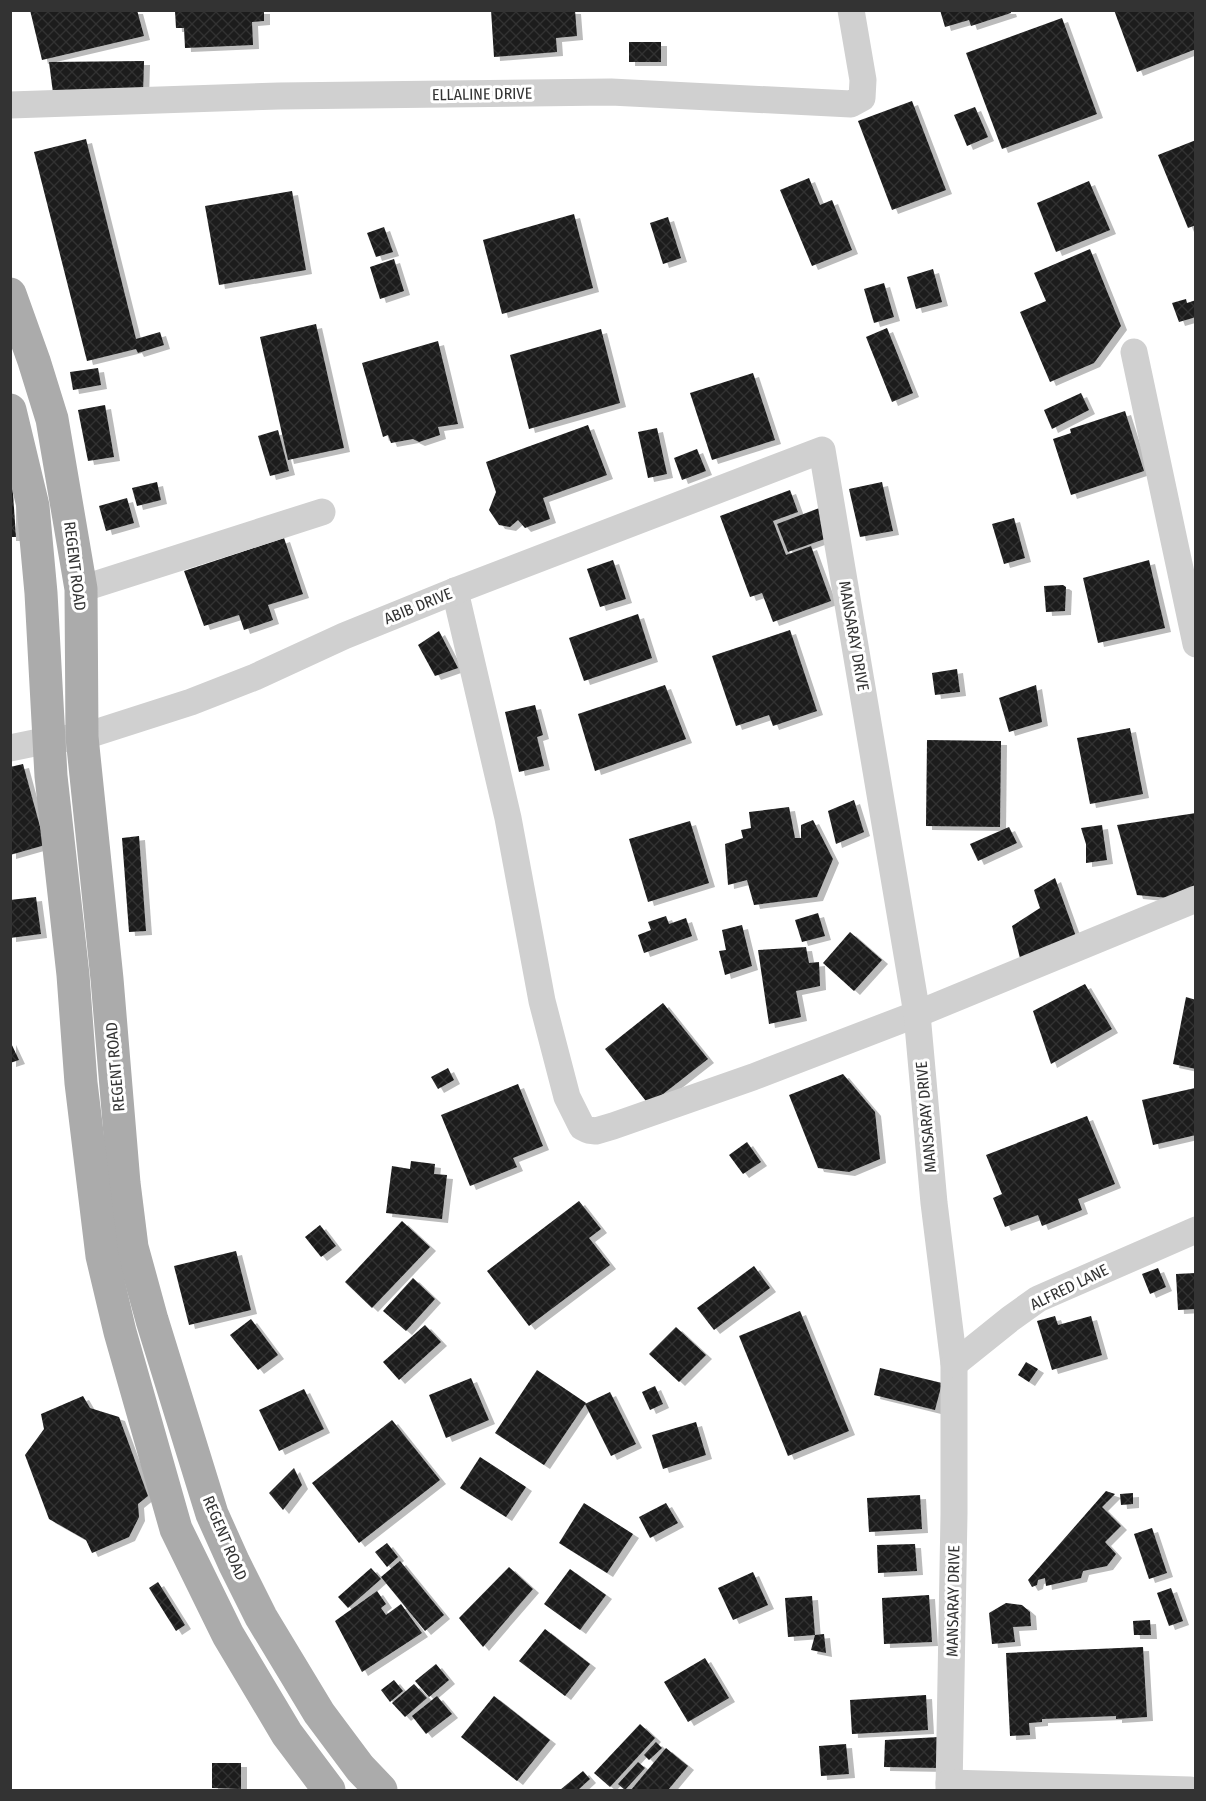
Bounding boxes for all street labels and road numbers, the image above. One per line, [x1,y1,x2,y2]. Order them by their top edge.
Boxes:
street label: ELLALINE DRIVE [432,84,532,104]
street label: REGENT ROAD [60,520,90,612]
street label: MANSARAY DRIVE [835,579,873,693]
street label: ABIB DRIVE [381,584,455,628]
street label: REGENT ROAD [102,1021,128,1113]
street label: MANSARAY DRIVE [912,1061,940,1173]
street label: ALFRED LANE [1027,1260,1111,1314]
street label: REGENT ROAD [199,1493,251,1583]
street label: MANSARAY DRIVE [943,1545,963,1657]

